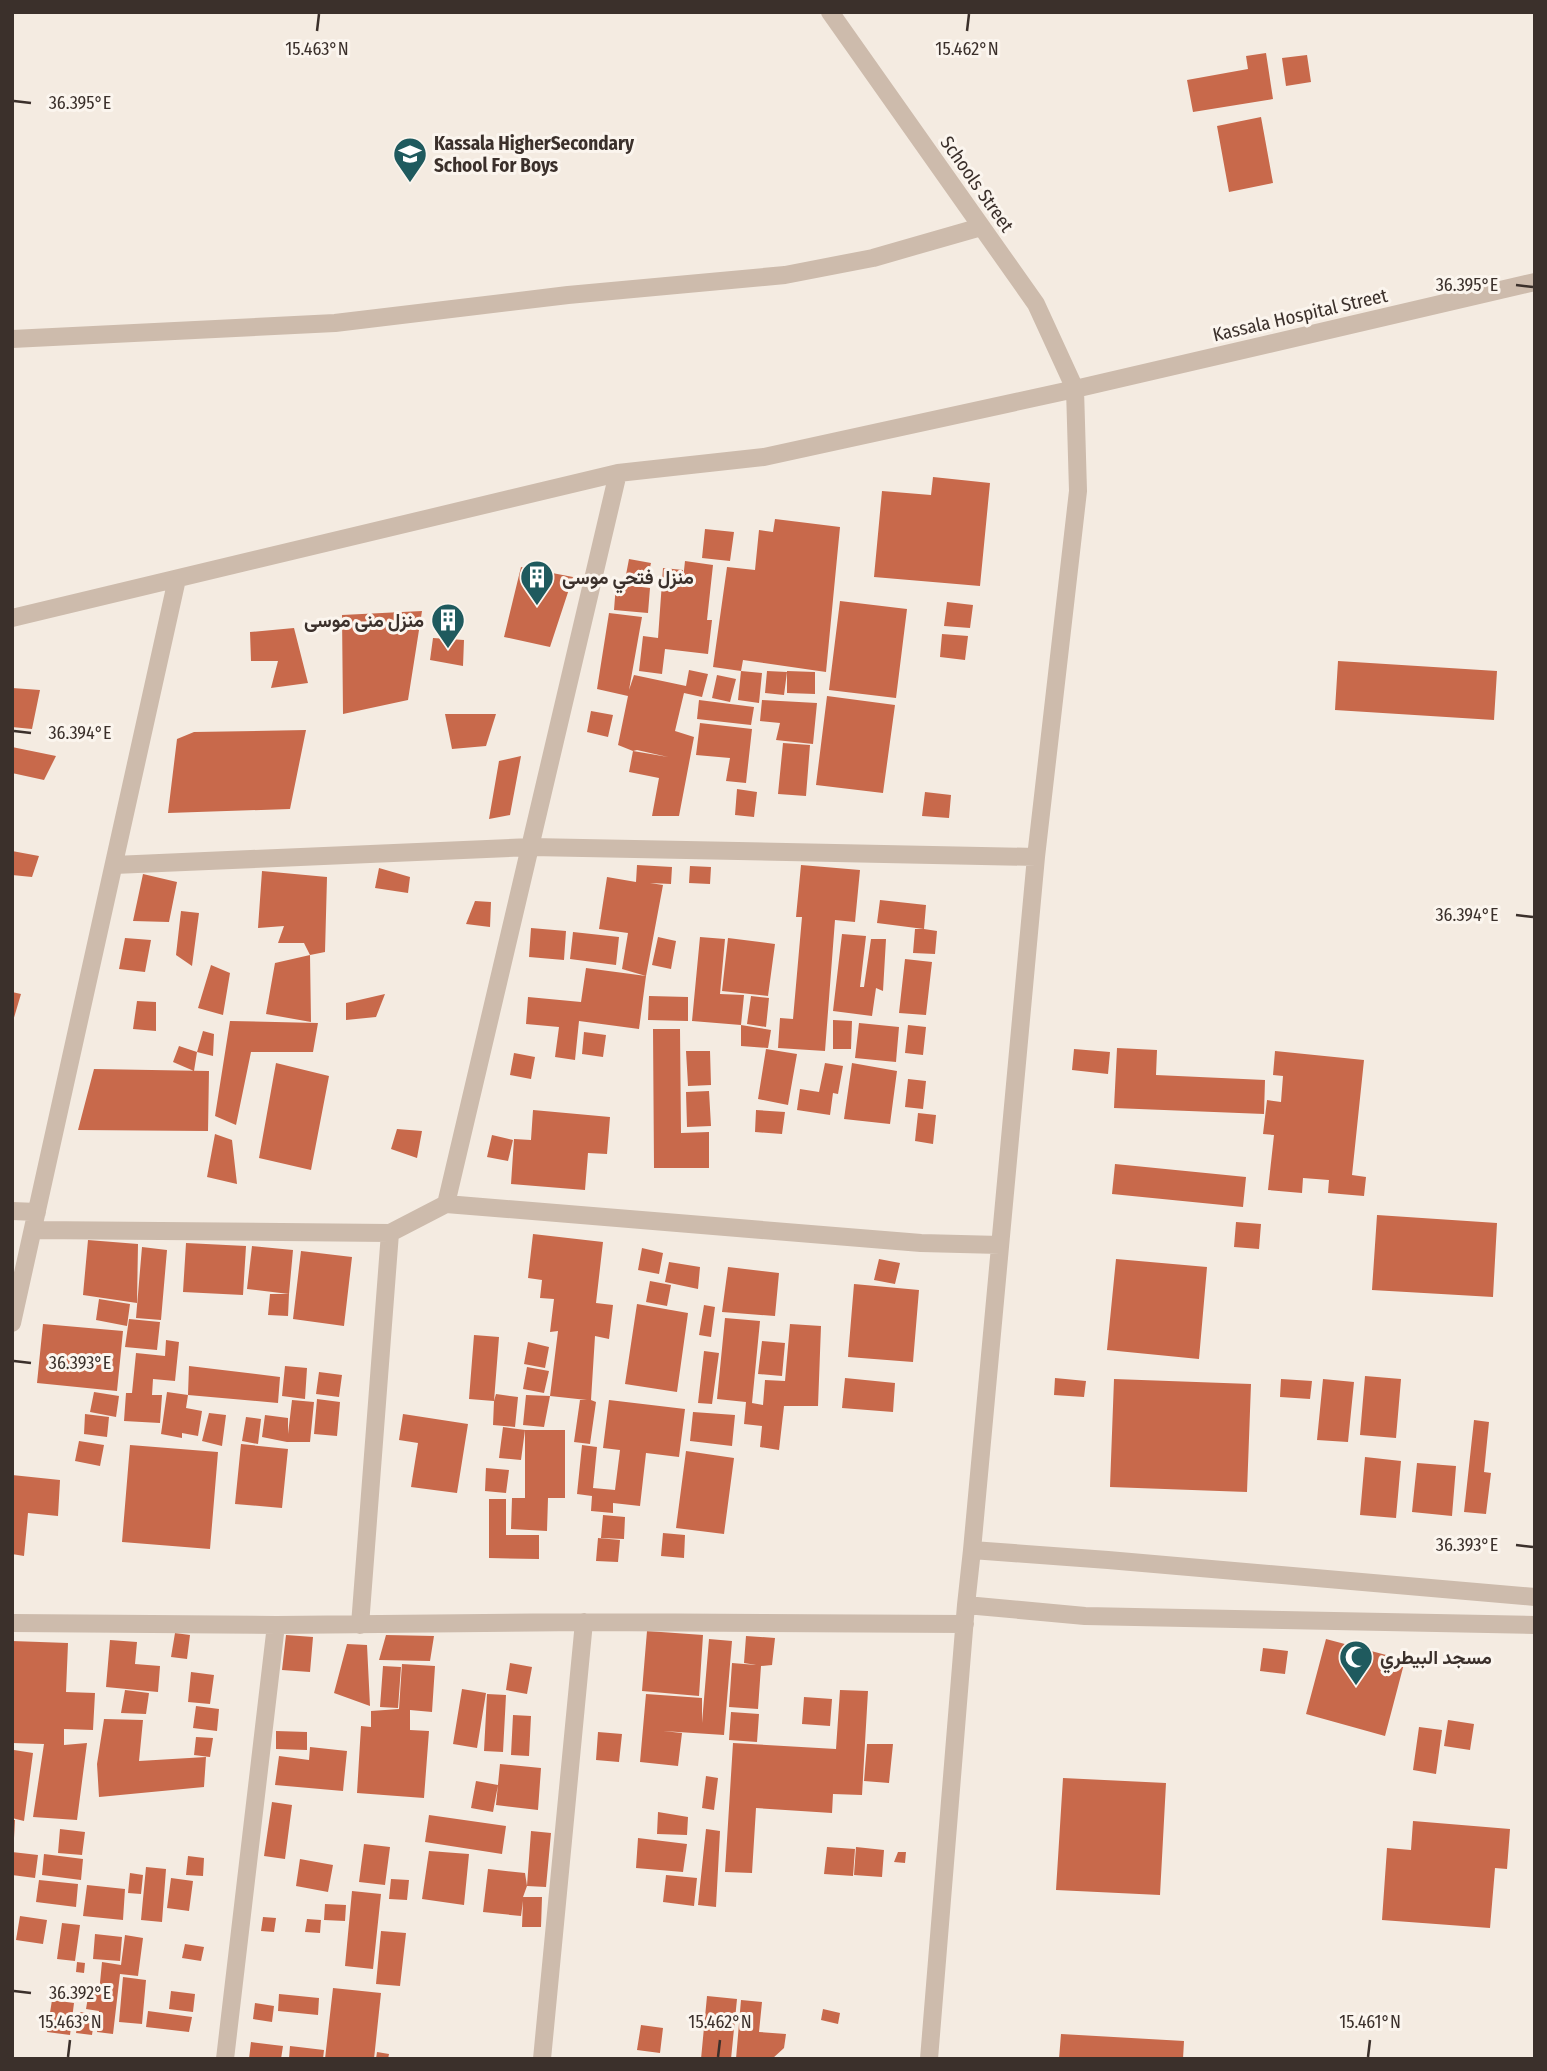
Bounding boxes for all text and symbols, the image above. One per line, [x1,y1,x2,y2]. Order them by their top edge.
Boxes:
text: 15.463°N [285,38,349,60]
text: 15.462°N [935,38,999,60]
text: 36.395°E [49,92,111,114]
place label: Kassala HigherSecondary School For Boys [434,132,635,177]
street label: Schools Street [935,132,1019,237]
school or university icon: Kassala HigherSecondary School For Boys [391,135,429,184]
text: 36.395°E [1436,274,1498,296]
street label: Kassala Hospital Street [1210,284,1390,346]
building icon: منزل فتحي موسى [518,558,556,607]
place label: منزل فتحي موسى [562,566,694,594]
building icon: منزل منى موسى [429,601,467,650]
place label: منزل منى موسى [304,609,424,633]
text: 36.394°E [48,722,112,744]
text: 36.394°E [1435,904,1499,926]
text: 36.393°E [49,1352,111,1374]
text: 36.393°E [1436,1534,1498,1556]
mosque icon: مسجد البيطري [1337,1638,1375,1687]
place label: مسجد البيطري [1380,1646,1492,1674]
text: 36.392°E [49,1982,111,2004]
text: 15.463°N [38,2011,102,2033]
text: 15.462°N [688,2011,752,2033]
text: 15.461°N [1339,2011,1401,2033]

